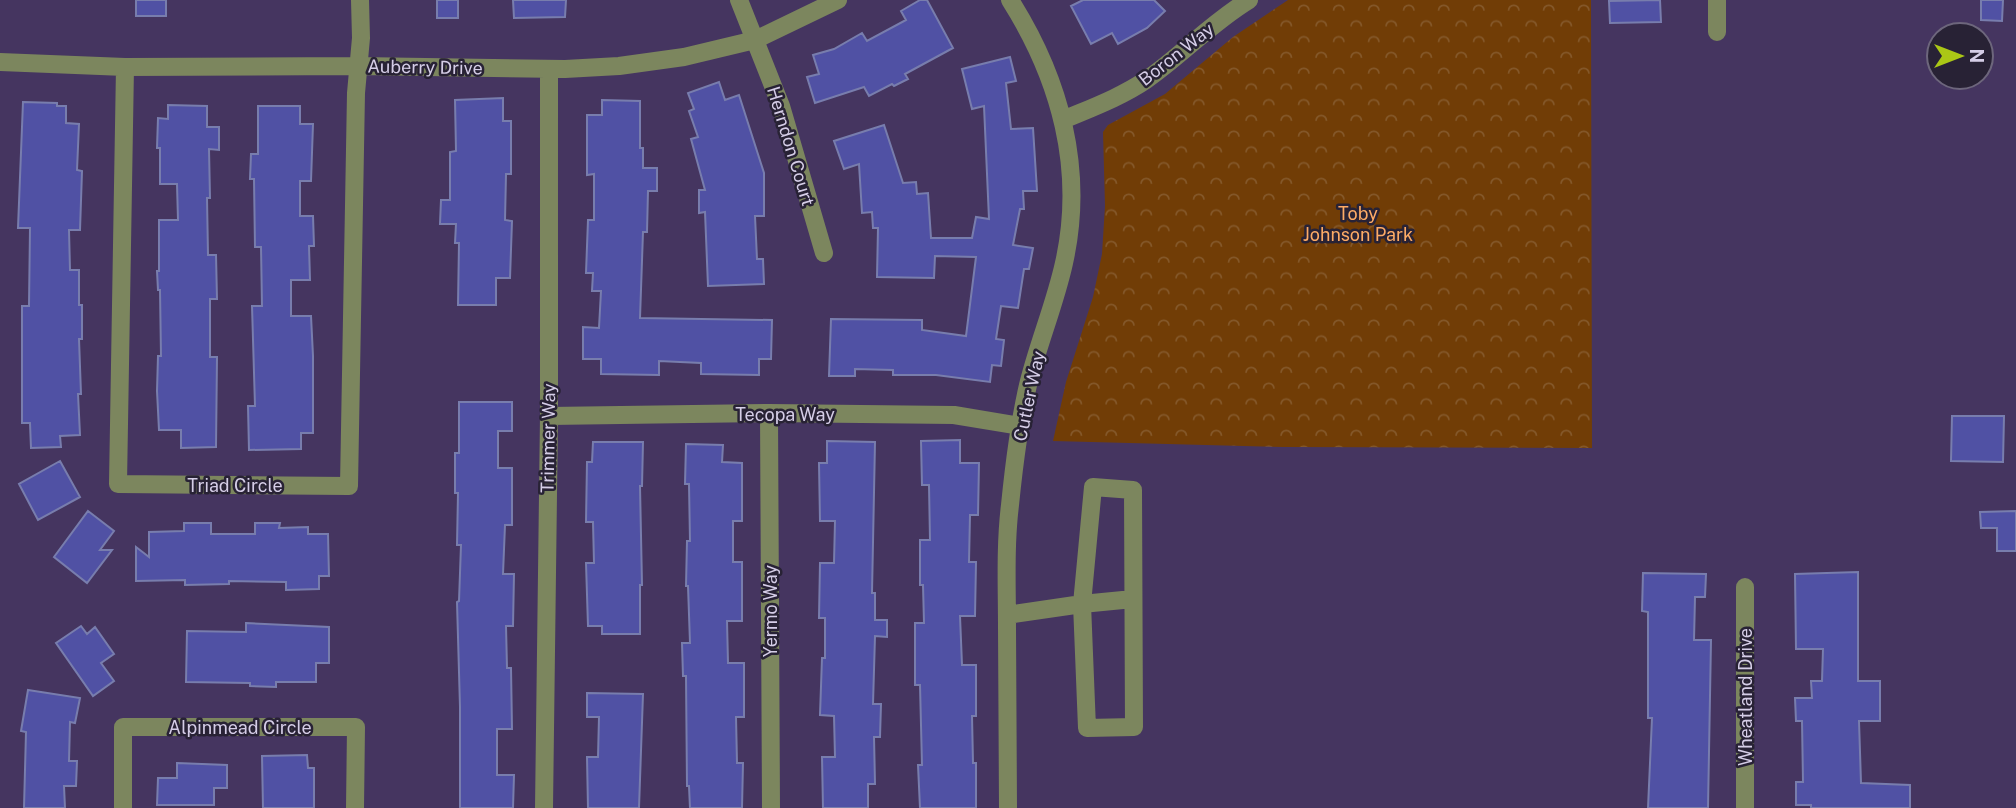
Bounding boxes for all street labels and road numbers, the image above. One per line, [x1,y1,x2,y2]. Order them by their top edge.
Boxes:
street label: Boron Way [1134,18,1218,90]
street label: Auberry Drive [367,55,483,79]
street label: Herndon Court [763,84,819,208]
street label: Cutler Way [1009,349,1049,443]
street label: Trimmer Way [537,383,559,493]
street label: Tecopa Way [735,404,835,425]
street label: Triad Circle [187,475,283,496]
street label: Yermo Way [760,564,781,657]
street label: Wheatland Drive [1735,628,1756,766]
street label: Alpinmead Circle [168,717,312,738]

